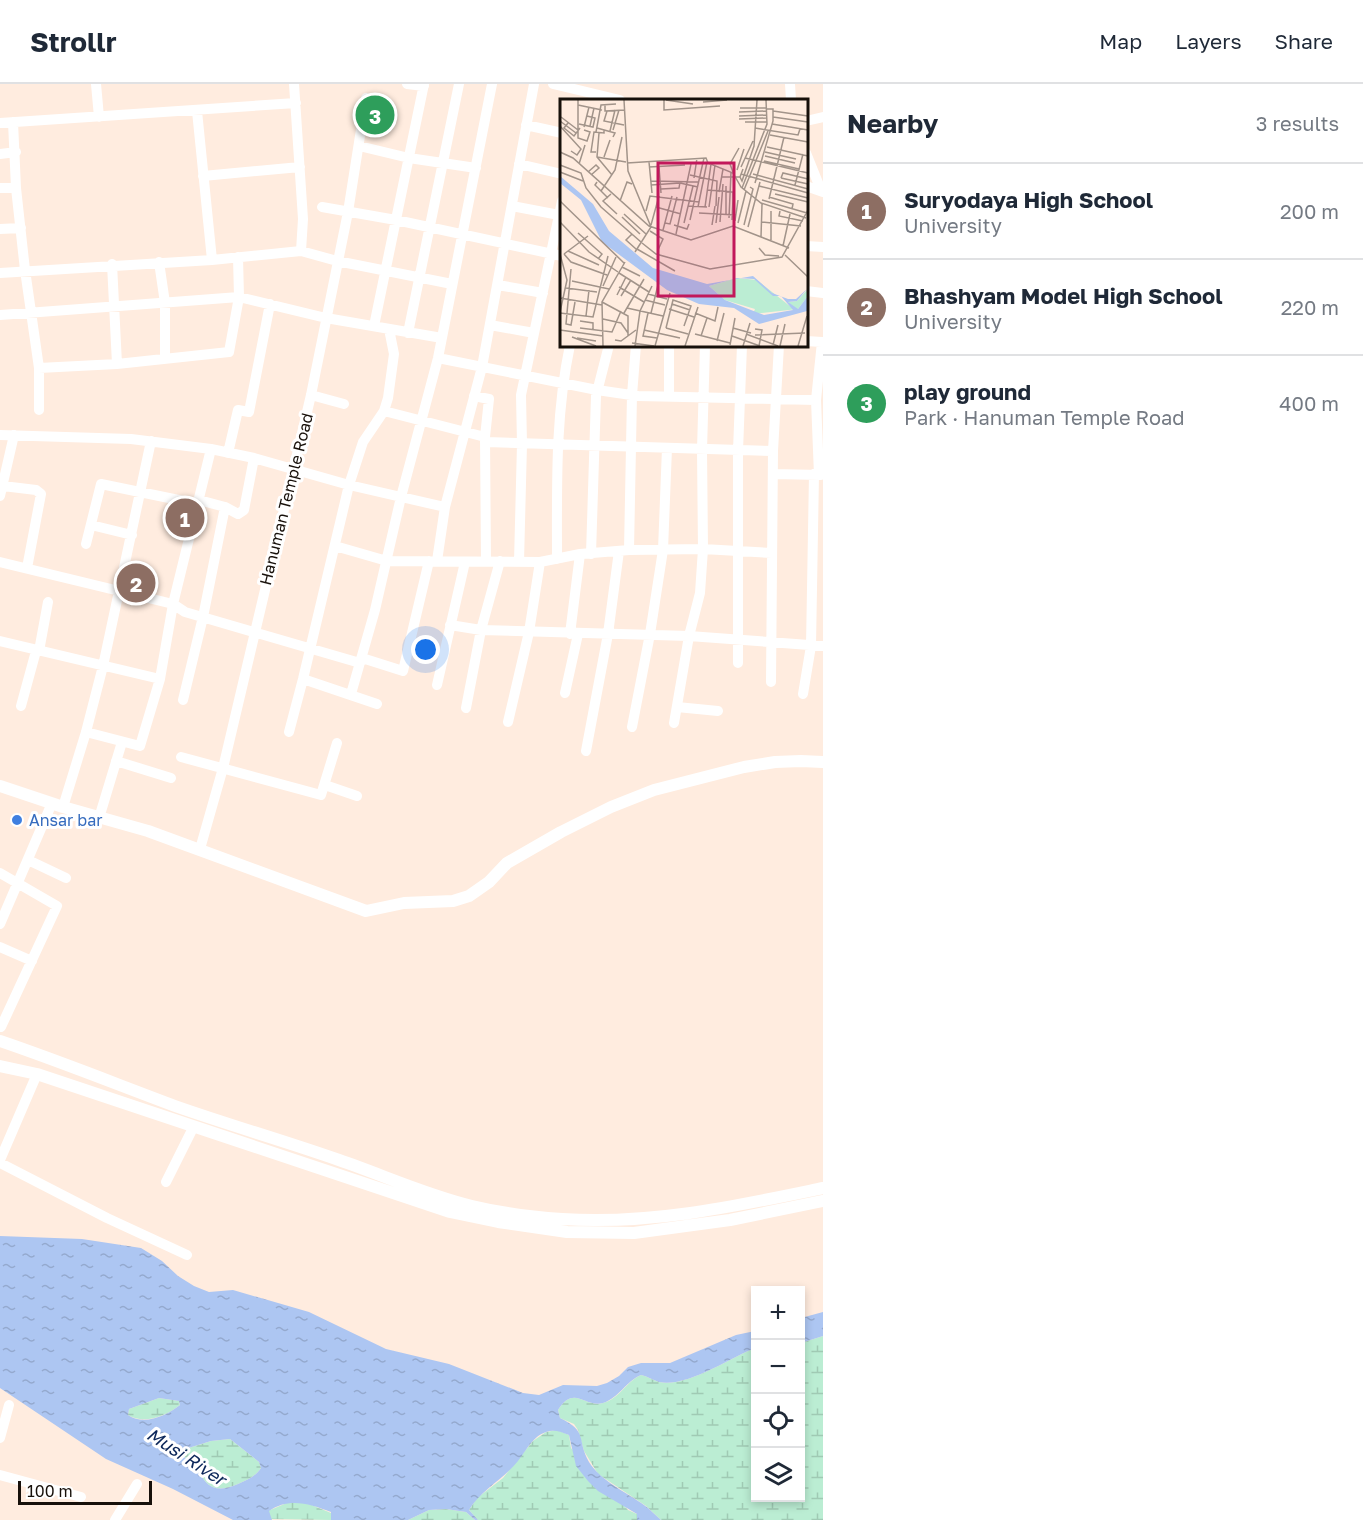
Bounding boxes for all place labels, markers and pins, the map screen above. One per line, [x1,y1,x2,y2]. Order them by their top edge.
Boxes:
pin: 3 [356,93,394,138]
pin: 1 [166,496,204,540]
pin: 2 [116,560,156,606]
place label: Ansar bar [29,810,102,830]
marker: Ansar bar [10,813,24,827]

